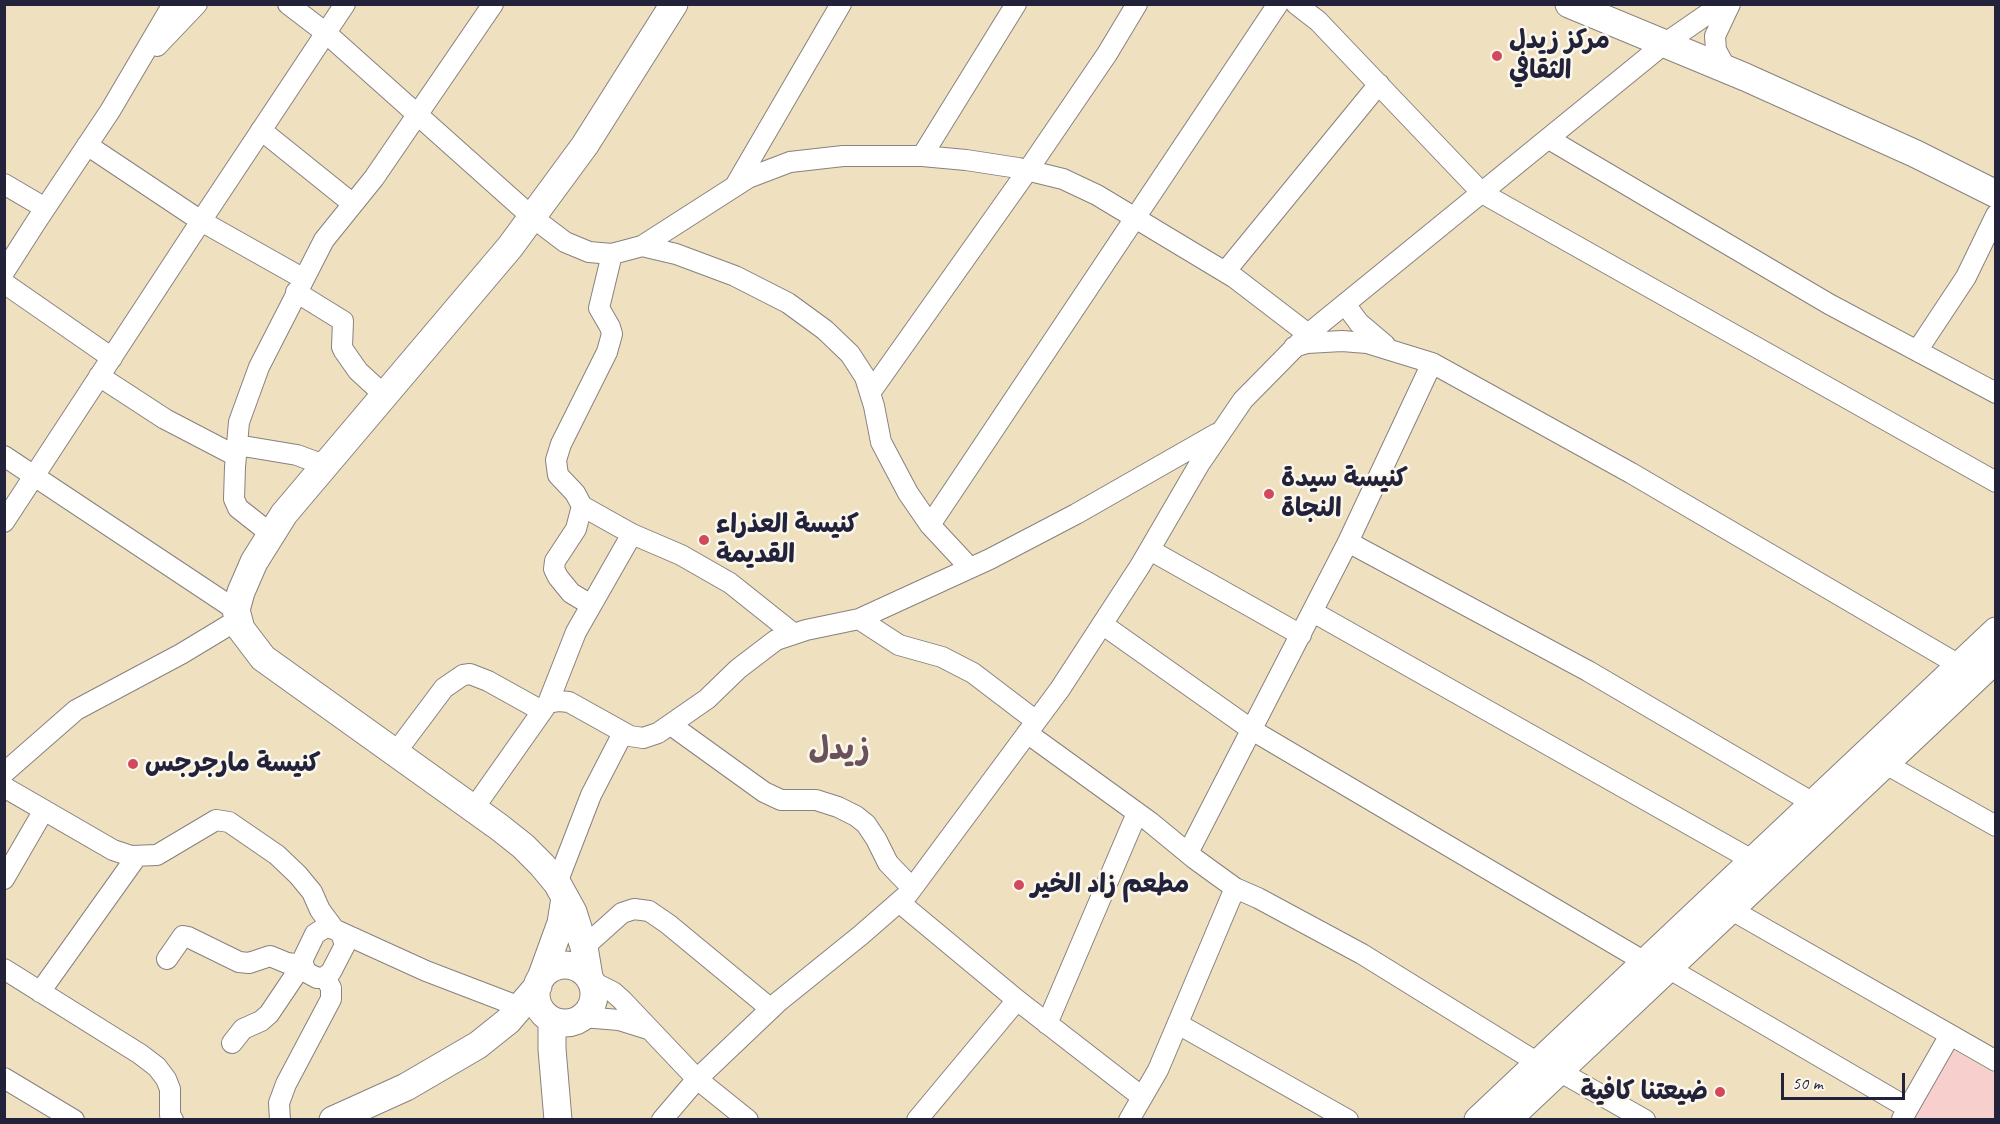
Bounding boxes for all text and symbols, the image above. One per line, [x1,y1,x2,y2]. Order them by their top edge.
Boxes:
place label: مركز زيدل الثقافي [1509,25,1610,86]
marker: مركز زيدل الثقافي [1490,49,1504,63]
place label: كنيسة سيدة النجاة [1281,463,1408,524]
marker: كنيسة سيدة النجاة [1262,487,1276,501]
place label: كنيسة العذراء القديمة [716,509,859,570]
marker: كنيسة العذراء القديمة [697,533,711,547]
district label: زيدل [808,732,870,770]
place label: كنيسة مارجرجس [145,748,321,780]
marker: كنيسة مارجرجس [126,757,140,771]
place label: مطعم زاد الخير [1031,869,1189,901]
marker: مطعم زاد الخير [1012,878,1026,892]
scale bar [1784,1061,1908,1099]
text: 50 m [1792,1072,1823,1094]
place label: ضيعتنا كافية [1580,1076,1708,1108]
marker: ضيعتنا كافية [1713,1085,1727,1099]

